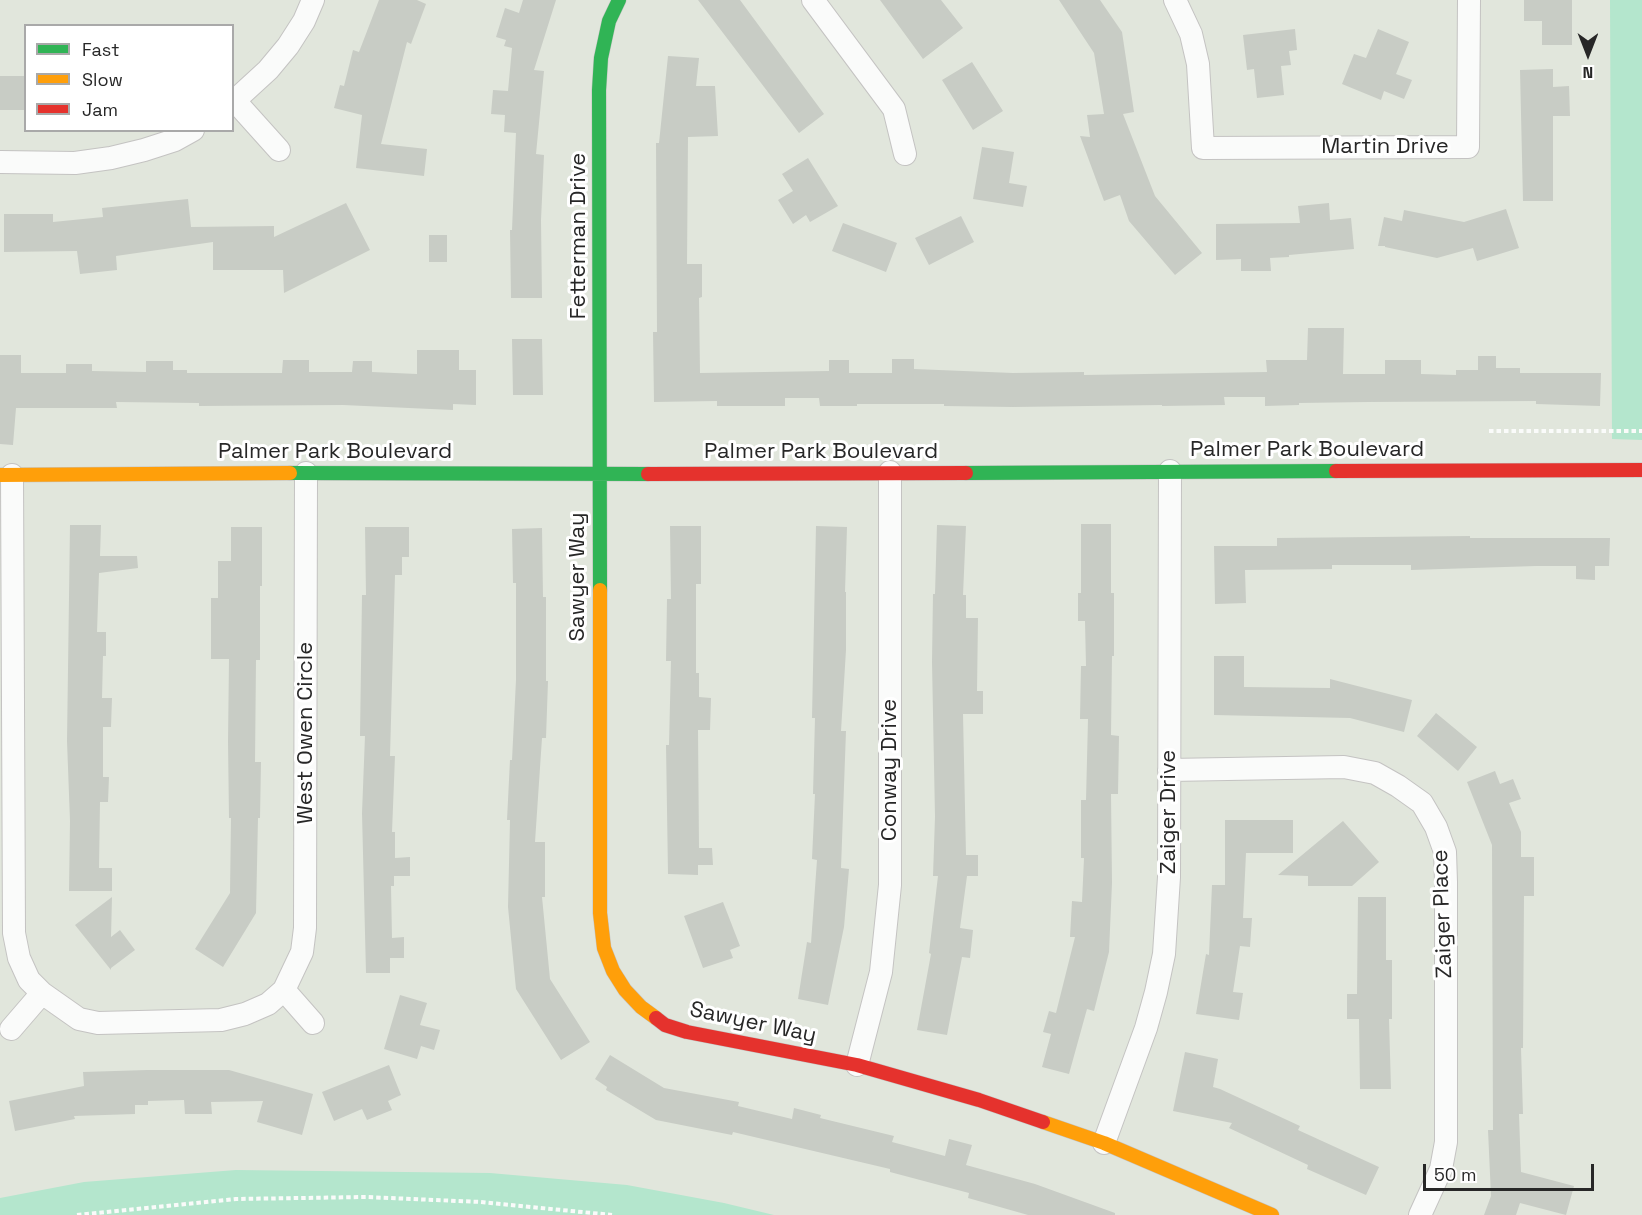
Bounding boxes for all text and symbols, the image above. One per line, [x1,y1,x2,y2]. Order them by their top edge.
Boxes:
legend [24,24,234,132]
north arrow [1558,24,1618,84]
text: Fast [82,38,119,61]
text: N [1583,62,1593,83]
text: Slow [82,68,123,91]
text: Jam [82,98,118,121]
street label: Martin Drive [1321,134,1449,160]
street label: Fetterman Drive [566,153,592,319]
street label: Palmer Park Boulevard [1190,437,1424,463]
street label: Palmer Park Boulevard [218,439,452,465]
street label: Palmer Park Boulevard [704,439,938,465]
street label: Sawyer Way [565,513,591,641]
street label: West Owen Circle [293,642,319,824]
street label: Conway Drive [877,699,903,841]
street label: Zaiger Drive [1156,750,1182,874]
street label: Zaiger Place [1428,849,1458,979]
street label: Sawyer Way [687,997,819,1049]
scale bar [1426,1152,1597,1190]
text: 50 m [1434,1163,1476,1186]

